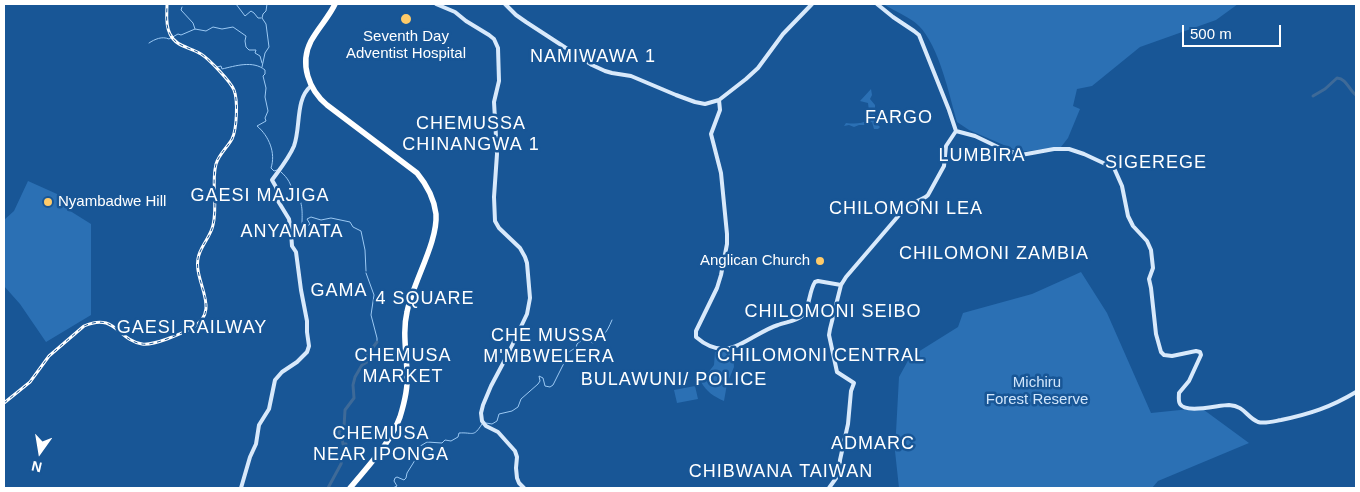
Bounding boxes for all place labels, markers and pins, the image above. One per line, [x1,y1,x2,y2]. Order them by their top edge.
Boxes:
marker: Seventh Day Adventist Hospital [399,12,413,26]
place label: Seventh Day Adventist Hospital [346,28,466,63]
place label: Nyambadwe Hill [58,193,166,211]
marker: Nyambadwe Hill [42,196,54,208]
place label: Anglican Church [700,252,810,270]
marker: Anglican Church [814,255,826,267]

